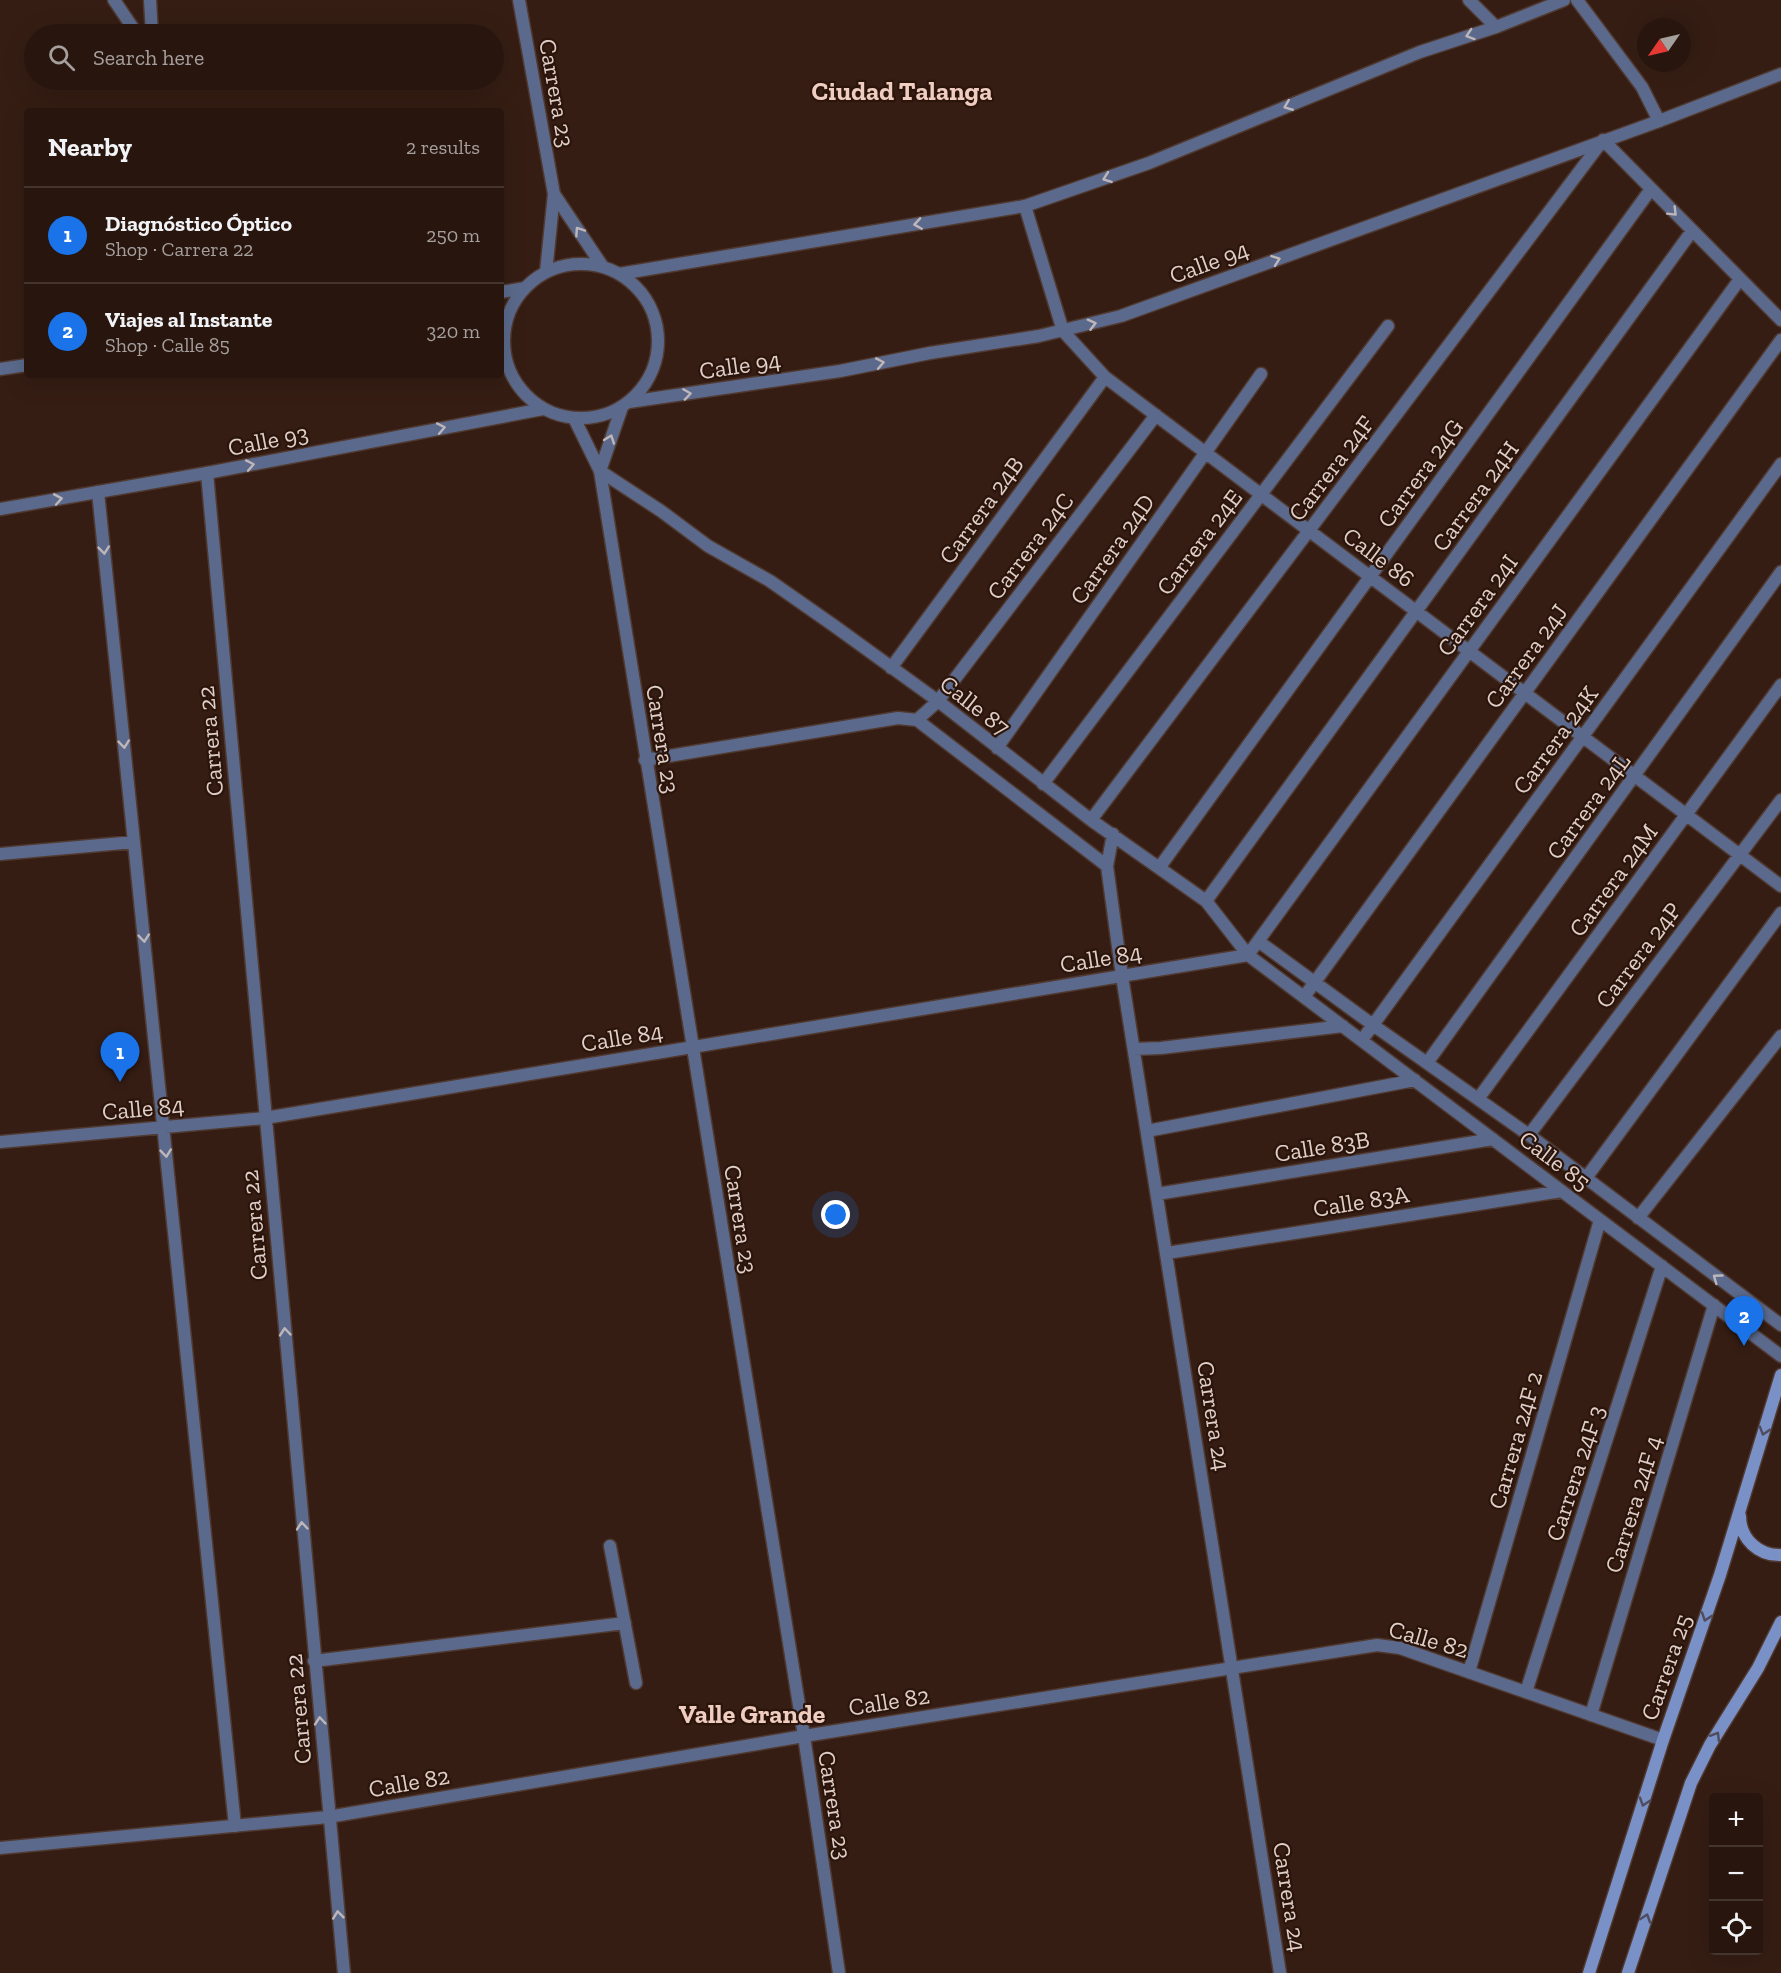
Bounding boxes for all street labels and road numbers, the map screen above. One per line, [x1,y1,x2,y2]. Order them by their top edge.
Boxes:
street label: Carrera 23 [533,36,581,150]
street label: Calle 94 [1165,234,1253,290]
street label: Calle 94 [697,345,783,385]
street label: Carrera 24F [1282,410,1380,526]
street label: Carrera 24G [1371,413,1469,533]
street label: Calle 93 [225,418,311,462]
street label: Carrera 24H [1425,435,1525,557]
street label: Carrera 24B [932,451,1030,569]
street label: Carrera 24E [1150,483,1248,601]
street label: Carrera 24C [980,487,1080,605]
street label: Carrera 24D [1063,488,1161,610]
street label: Calle 86 [1337,521,1421,593]
street label: Carrera 24I [1430,548,1524,662]
street label: Carrera 24J [1478,598,1574,714]
street label: Calle 87 [934,669,1016,741]
street label: Carrera 24K [1506,680,1604,800]
street label: Carrera 23 [640,683,686,795]
street label: Carrera 22 [191,685,229,797]
street label: Carrera 24L [1540,747,1636,865]
street label: Carrera 24M [1562,818,1664,942]
street label: Carrera 24P [1589,896,1687,1014]
street label: Calle 84 [1058,937,1144,979]
street label: Calle 84 [579,1016,665,1058]
street label: Calle 84 [101,1090,185,1126]
street label: Calle 83B [1272,1124,1372,1168]
street label: Calle 85 [1514,1124,1596,1196]
street label: Carrera 23 [718,1163,764,1275]
street label: Carrera 22 [235,1169,273,1281]
street label: Calle 83A [1311,1179,1412,1223]
street label: Carrera 24 [1191,1359,1237,1473]
street label: Carrera 24F 2 [1482,1368,1548,1512]
street label: Carrera 24F 3 [1539,1401,1611,1545]
street label: Carrera 24F 4 [1598,1432,1668,1576]
street label: Carrera 25 [1634,1610,1698,1724]
street label: Calle 82 [1386,1614,1472,1664]
street label: Carrera 22 [279,1653,317,1765]
street label: Calle 82 [846,1680,932,1722]
street label: Carrera 23 [812,1749,858,1861]
street label: Calle 82 [366,1761,452,1803]
street label: Carrera 24 [1267,1840,1313,1954]

